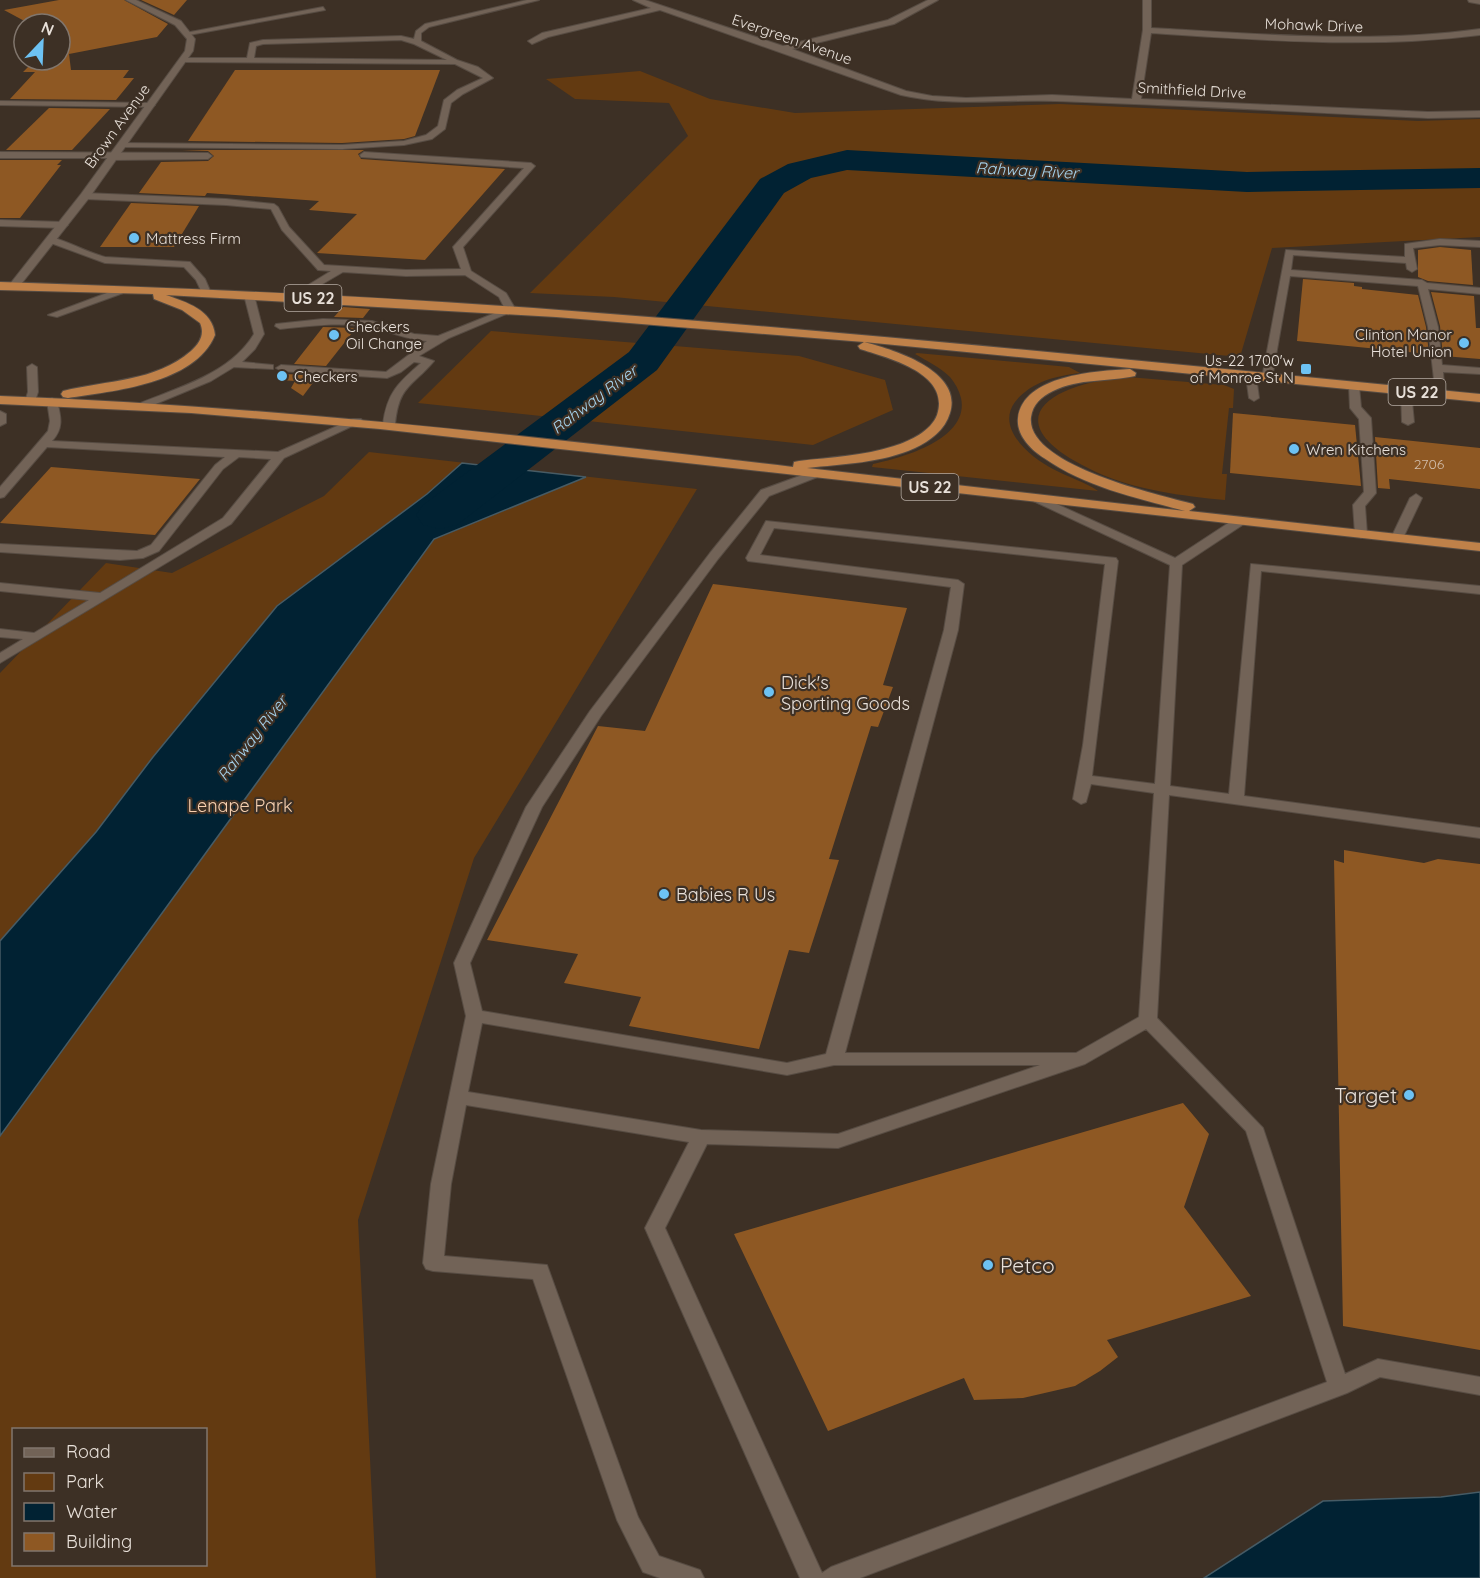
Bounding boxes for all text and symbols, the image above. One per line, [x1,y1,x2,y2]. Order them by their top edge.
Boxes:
street label: Evergreen Avenue [729,10,855,68]
north arrow [12,12,72,72]
street label: Mohawk Drive [1264,14,1364,36]
text: N [39,17,57,40]
street label: Smithfield Drive [1137,78,1247,102]
street label: Brown Avenue [80,80,154,172]
water label: Rahway River [975,157,1081,183]
place label: Mattress Firm [146,229,241,248]
marker: Mattress Firm [127,231,141,245]
road number: US 22 [284,285,342,311]
place label: Checkers Oil Change [346,317,422,353]
place label: Clinton Manor Hotel Union [1355,325,1452,361]
marker: Checkers Oil Change [327,328,341,342]
marker: Clinton Manor Hotel Union [1457,336,1471,350]
place label: Us-22 1700'w of Monroe St N [1190,351,1294,387]
water label: Rahway River [547,359,642,438]
marker: Us-22 1700'w of Monroe St N [1299,362,1313,376]
place label: Checkers [294,367,358,386]
marker: Checkers [275,369,289,383]
road number: US 22 [1388,379,1446,405]
place label: Wren Kitchens [1306,440,1406,459]
marker: Wren Kitchens [1287,442,1301,456]
house number: 2706 [1414,455,1445,473]
road number: US 22 [902,474,958,500]
place label: Dick's Sporting Goods [781,671,910,715]
marker: Dick's Sporting Goods [762,685,776,699]
water label: Rahway River [213,690,293,785]
park label: Lenape Park [187,794,293,817]
place label: Babies R Us [676,883,775,906]
marker: Babies R Us [657,887,671,901]
place label: Target [1334,1082,1397,1108]
marker: Target [1402,1088,1416,1102]
place label: Petco [1000,1252,1055,1278]
marker: Petco [981,1258,995,1272]
legend [12,1428,207,1566]
text: Road [66,1440,111,1463]
text: Park [66,1470,104,1493]
text: Water [66,1500,117,1523]
text: Building [66,1530,132,1553]

